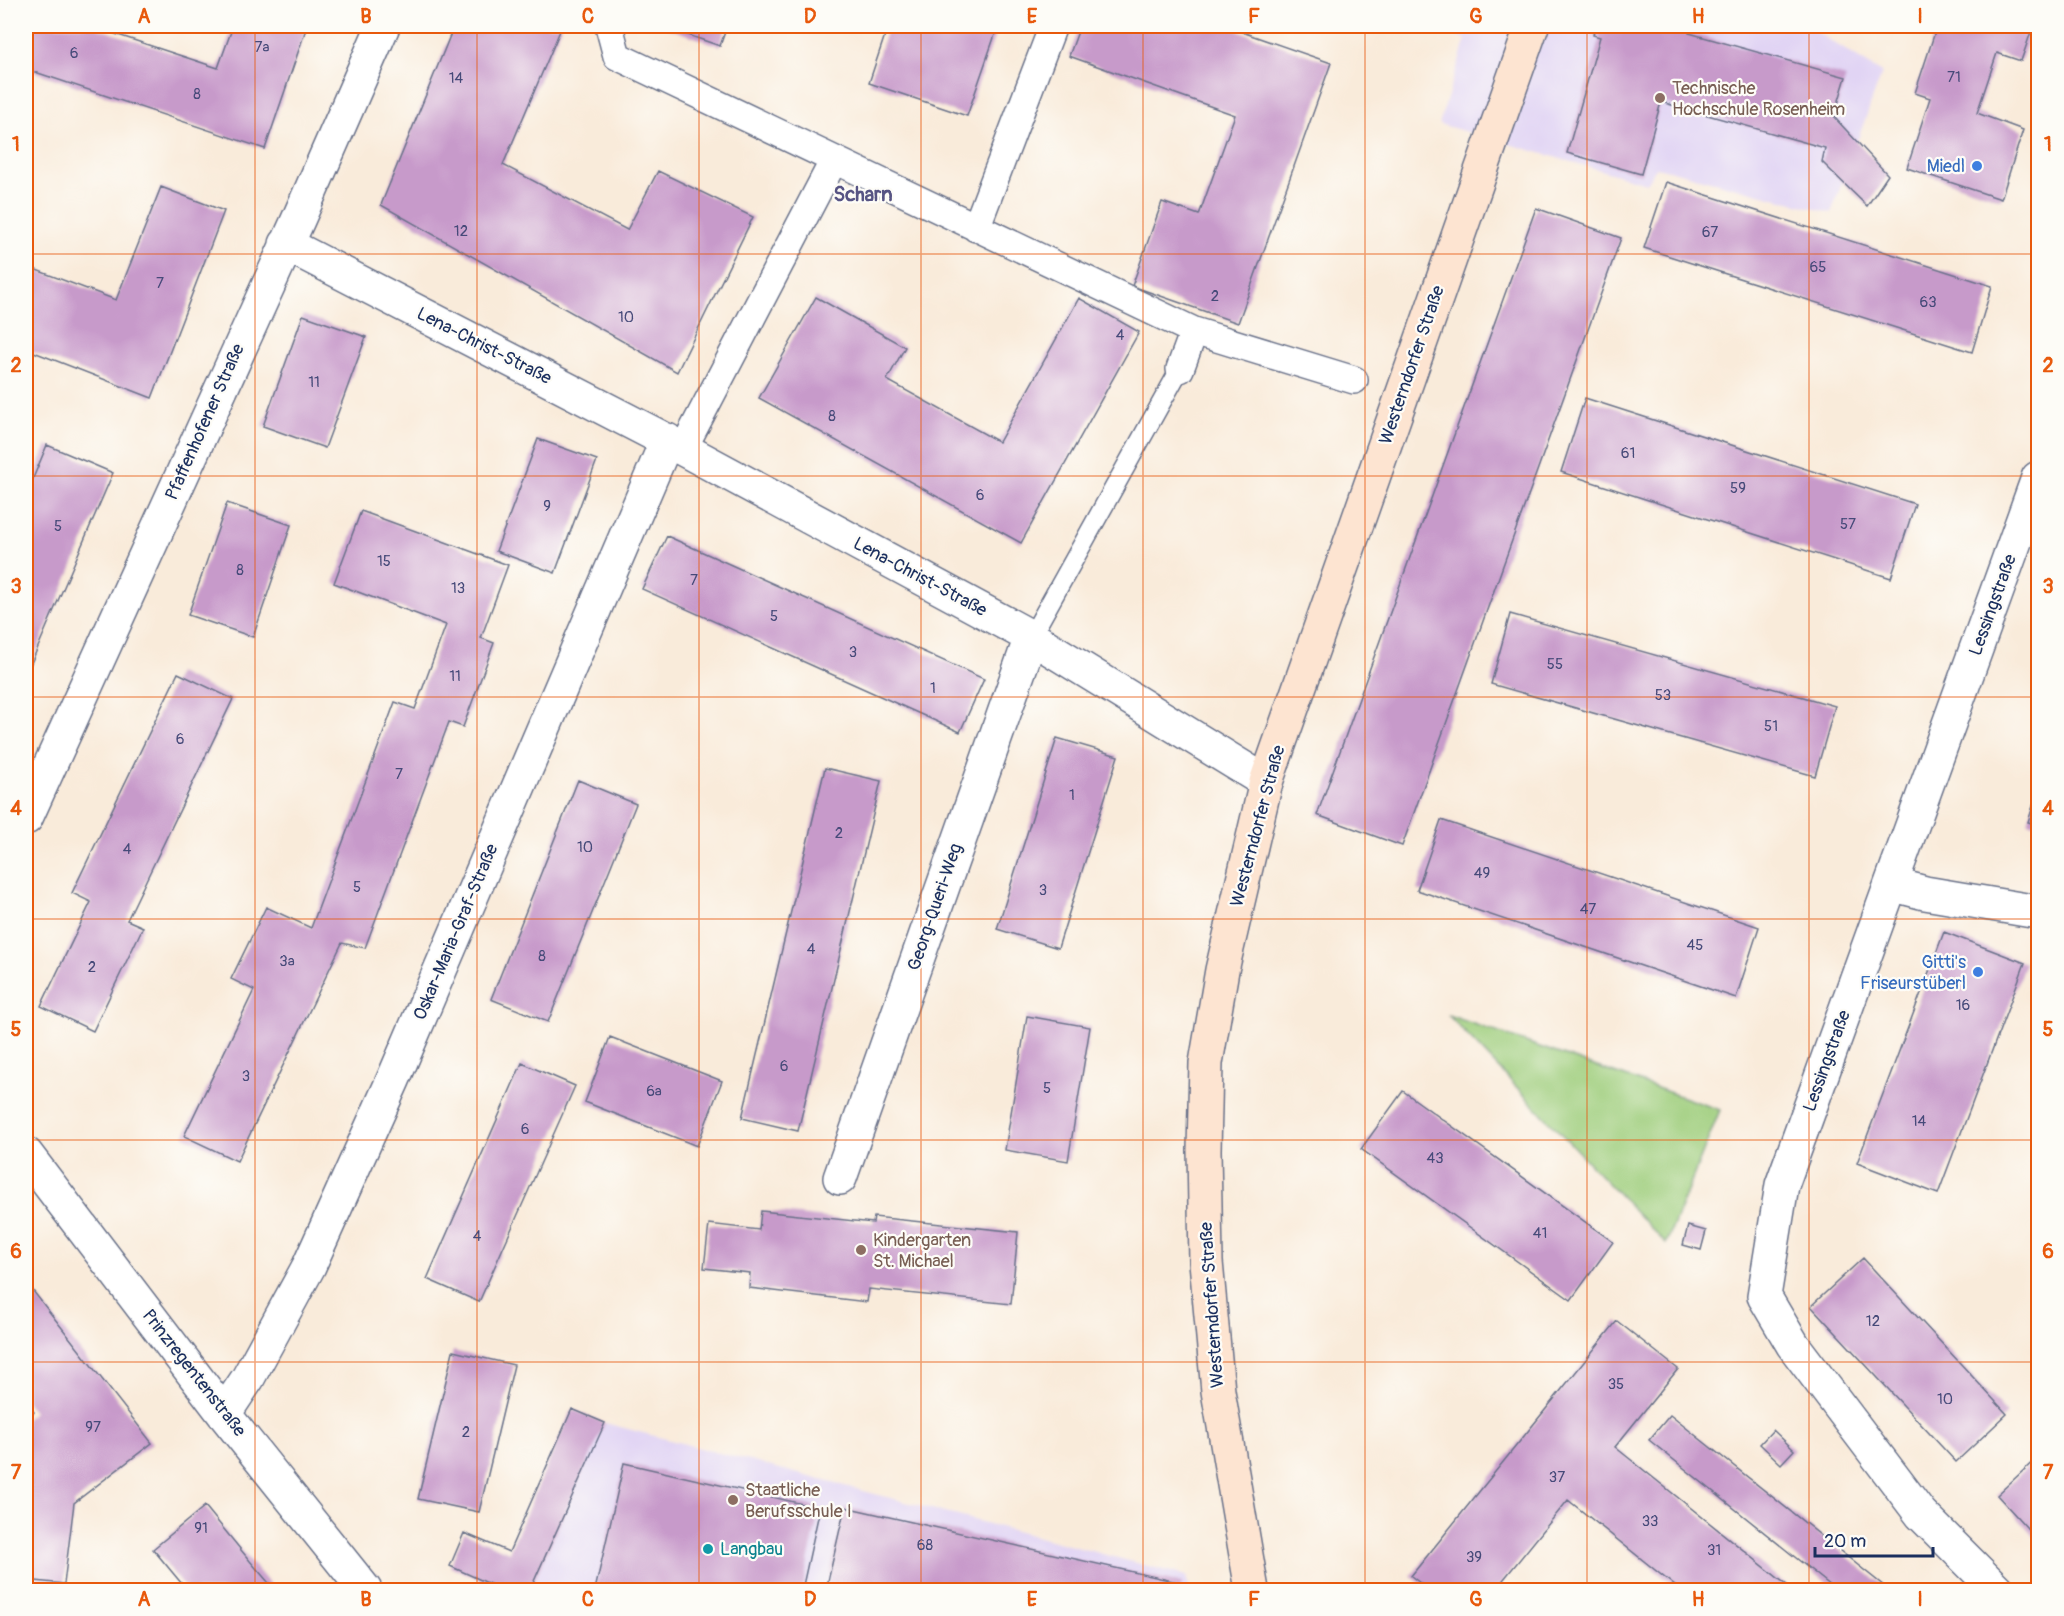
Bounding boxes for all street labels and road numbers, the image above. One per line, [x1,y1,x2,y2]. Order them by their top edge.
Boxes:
street label: Westerndorfer Straße [1374,283,1450,447]
street label: Lena-Christ-Straße [413,302,555,390]
street label: Pfaffenhofener Straße [160,340,250,504]
street label: Lena-Christ-Straße [849,532,991,622]
street label: Lessingstraße [1964,551,2022,659]
street label: Westerndorfer Straße [1225,743,1291,909]
street label: Oskar-Maria-Graf-Straße [408,840,504,1024]
street label: Georg-Queri-Weg [902,840,968,974]
street label: Lessingstraße [1798,1007,1856,1115]
street label: Westerndorfer Straße [1195,1221,1229,1389]
street label: Prinzregentenstraße [137,1305,251,1441]

